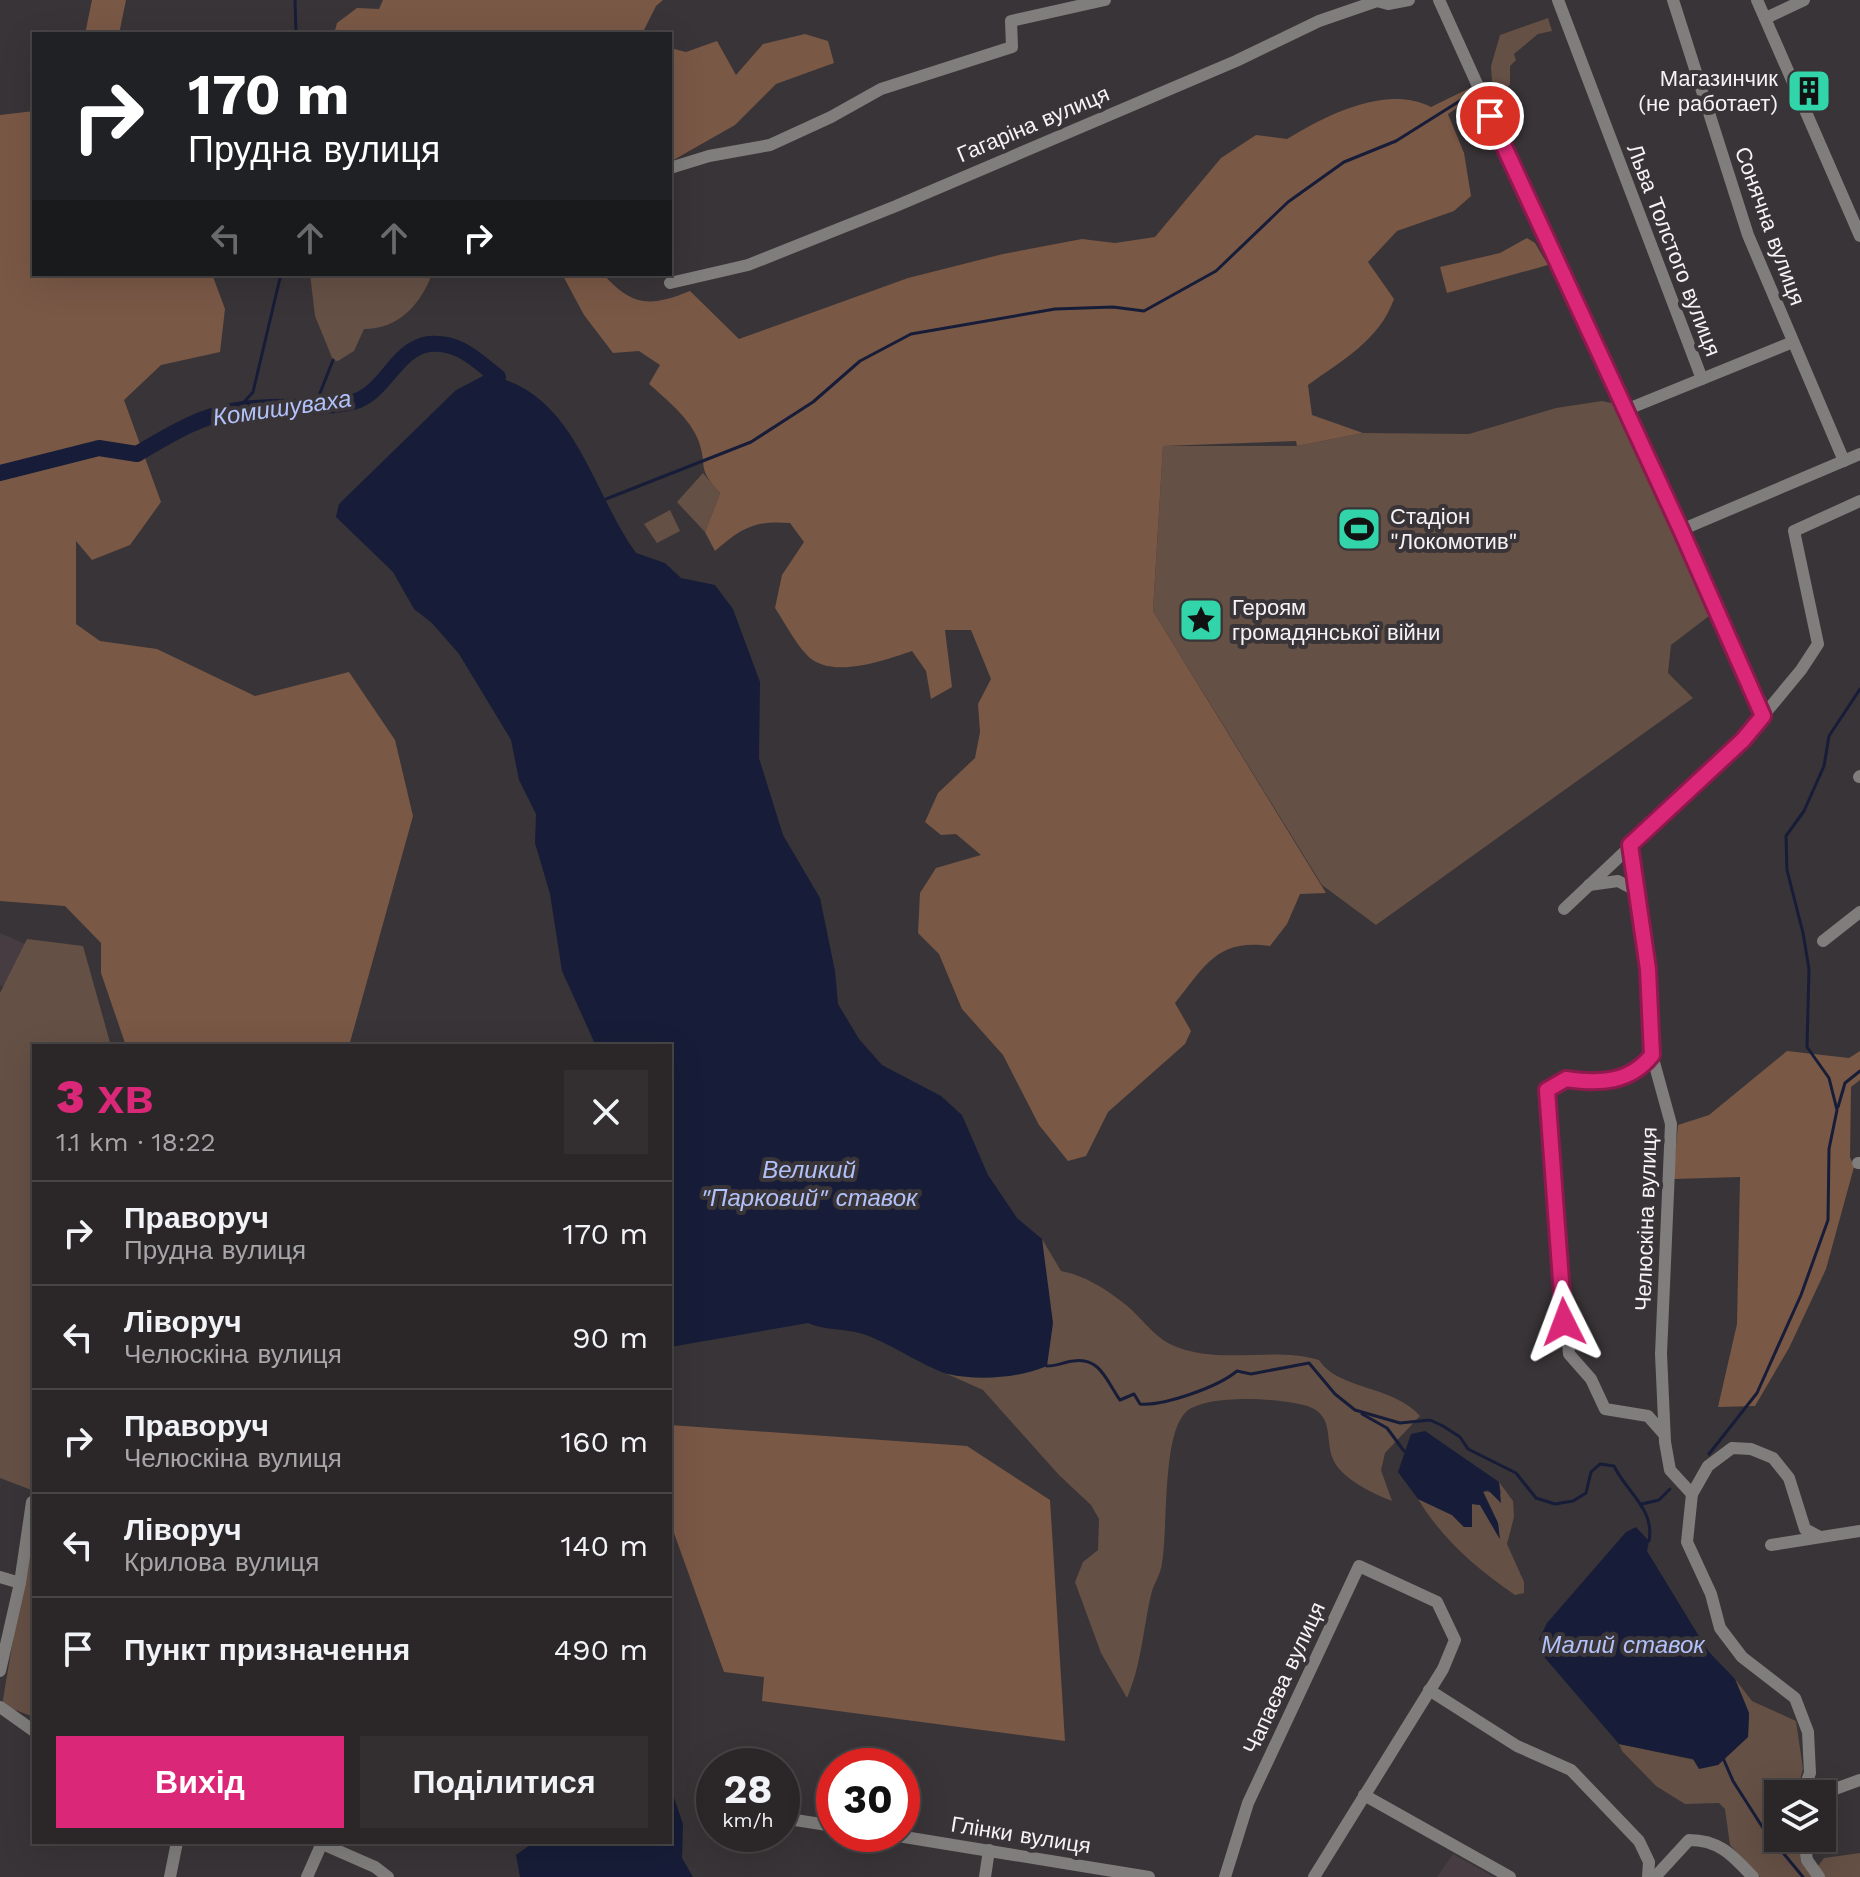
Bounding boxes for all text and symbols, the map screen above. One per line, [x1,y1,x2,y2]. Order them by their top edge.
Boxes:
text: 170 m [188,62,350,128]
icon: right [56,64,160,168]
place label: Магазинчик (не работает) [1638,66,1778,116]
building icon: Магазинчик (не работает) [1785,67,1833,115]
street label: Гагаріна вулиця [953,81,1113,167]
pin [1456,82,1524,150]
icon: arrive [1468,94,1512,138]
text: Прудна вулиця [188,129,440,171]
street label: Льва Толстого вулиця [1622,140,1726,360]
street label: Сонячна вулиця [1730,143,1810,309]
icon: left [204,216,248,260]
icon: ahead [288,216,332,260]
icon: ahead [372,216,416,260]
icon: right [456,216,500,260]
water label: Комишуваха [211,384,353,432]
place label: Стадіон "Локомотив" [1390,504,1517,554]
sports icon: Стадіон "Локомотив" [1335,505,1383,553]
place label: Героям громадянської війни [1232,595,1440,645]
place icon: Героям громадянської війни [1177,596,1225,644]
text: 3 хв [56,1068,154,1125]
button: close [564,1070,648,1154]
street label: Челюскіна вулиця [1630,1126,1662,1312]
text: 1.1 km · 18:22 [56,1127,216,1157]
water label: Великий "Парковий" ставок [701,1156,919,1212]
text: Праворуч [124,1200,269,1235]
icon: right [56,1211,100,1255]
text: 170 m [563,1216,648,1251]
text: Прудна вулиця [124,1235,306,1265]
position arrow [1522,1280,1606,1364]
text: Ліворуч [124,1304,242,1339]
icon: left [56,1315,100,1359]
text: 90 m [572,1320,648,1355]
text: Челюскіна вулиця [124,1339,342,1369]
text: Праворуч [124,1408,269,1443]
icon: right [56,1419,100,1463]
text: 160 m [561,1424,648,1459]
text: Челюскіна вулиця [124,1443,342,1473]
text: Ліворуч [124,1512,242,1547]
icon: left [56,1523,100,1567]
text: 140 m [560,1528,648,1563]
text: Крилова вулиця [124,1547,319,1577]
street label: Чапаєва вулиця [1238,1598,1330,1758]
icon: arrive [56,1627,100,1671]
water label: Малий ставок [1541,1631,1706,1659]
text: Пункт призначення [124,1632,410,1667]
text: 490 m [554,1632,648,1667]
button: Вихід [56,1736,344,1828]
button: Поділитися [360,1736,648,1828]
speed limit sign: 30 [816,1748,920,1852]
text: 28 [724,1766,772,1813]
map controls [1764,1780,1836,1852]
button: layers [1764,1780,1836,1852]
text: km/h [722,1808,774,1832]
street label: Глінки вулиця [949,1812,1093,1858]

